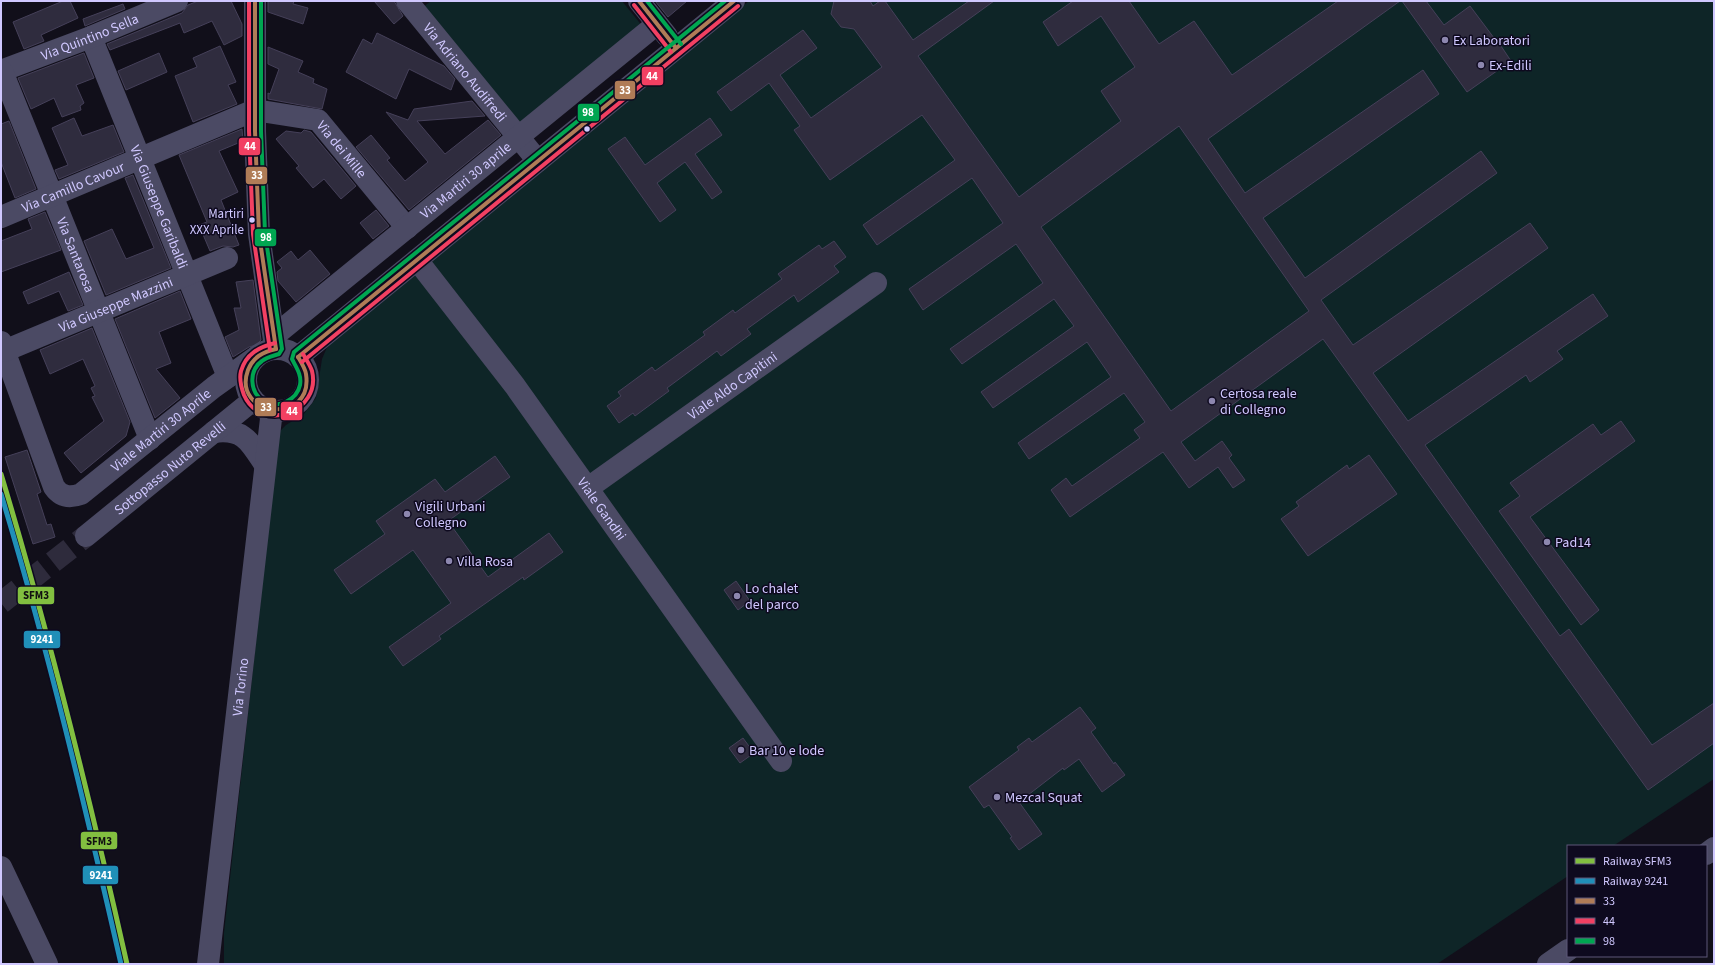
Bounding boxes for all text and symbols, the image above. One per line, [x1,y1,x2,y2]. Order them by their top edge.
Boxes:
street label: Via Quintino Sella [38,9,142,66]
street label: Via Adriano Audifredi [418,19,511,127]
place label: Ex Laboratori [1453,31,1530,51]
marker: Ex Laboratori [1440,35,1450,45]
place label: Ex-Edili [1489,56,1532,76]
marker: Ex-Edili [1476,60,1486,70]
line badge: 44 [641,66,664,86]
text: 44 [646,69,658,84]
line badge: 33 [614,80,636,100]
text: 33 [619,83,631,98]
line badge: 98 [577,103,600,122]
text: 98 [582,105,594,120]
street label: Via dei Mille [311,117,371,183]
unlabelled marker [582,124,592,134]
line badge: 44 [238,137,261,156]
street label: Via Martiri 30 aprile [416,137,516,224]
text: 44 [244,139,256,154]
street label: Via Giuseppe Garibaldi [125,142,192,272]
street label: Via Camillo Cavour [19,157,128,218]
line badge: 33 [245,166,268,185]
text: 33 [251,168,263,183]
place label: Martiri XXX Aprile [190,205,244,239]
street label: Via Santarosa [51,214,99,296]
marker: Martiri XXX Aprile [247,215,257,225]
line badge: 98 [254,228,277,247]
text: 98 [260,230,272,245]
street label: Via Giuseppe Mazzini [56,273,176,338]
street label: Viale Aldo Capitini [684,347,782,425]
street label: Viale Martiri 30 Aprile [107,384,216,477]
place label: Certosa reale di Collegno [1220,384,1297,420]
marker: Certosa reale di Collegno [1207,396,1217,406]
line badge: 33 [254,397,277,417]
text: 33 [260,400,272,415]
line badge: 44 [280,401,303,421]
text: 44 [286,404,298,419]
street label: Sottopasso Nuto Revelli [110,417,231,520]
street label: Viale Gandhi [572,474,631,545]
place label: Vigili Urbani Collegno [415,497,486,533]
marker: Vigili Urbani Collegno [402,509,412,519]
place label: Pad14 [1555,533,1591,553]
marker: Pad14 [1542,537,1552,547]
place label: Villa Rosa [457,552,513,572]
marker: Villa Rosa [444,556,454,566]
place label: Lo chalet del parco [745,579,799,615]
line badge: SFM3 [17,586,55,605]
text: SFM3 [23,588,49,603]
marker: Lo chalet del parco [732,591,742,601]
line badge: 9241 [23,630,61,649]
text: 9241 [30,632,54,647]
street label: Via Torino [228,657,254,717]
place label: Bar 10 e lode [749,741,824,761]
marker: Bar 10 e lode [736,745,746,755]
place label: Mezcal Squat [1005,788,1082,808]
marker: Mezcal Squat [992,792,1002,802]
line badge: SFM3 [80,831,118,850]
text: SFM3 [86,834,112,849]
legend [1567,845,1707,957]
text: Railway SFM3 [1603,853,1671,870]
line badge: 9241 [82,865,119,885]
text: 9241 [89,868,113,883]
text: Railway 9241 [1603,873,1668,890]
text: 33 [1603,893,1615,910]
text: 44 [1603,913,1615,930]
text: 98 [1603,933,1615,950]

